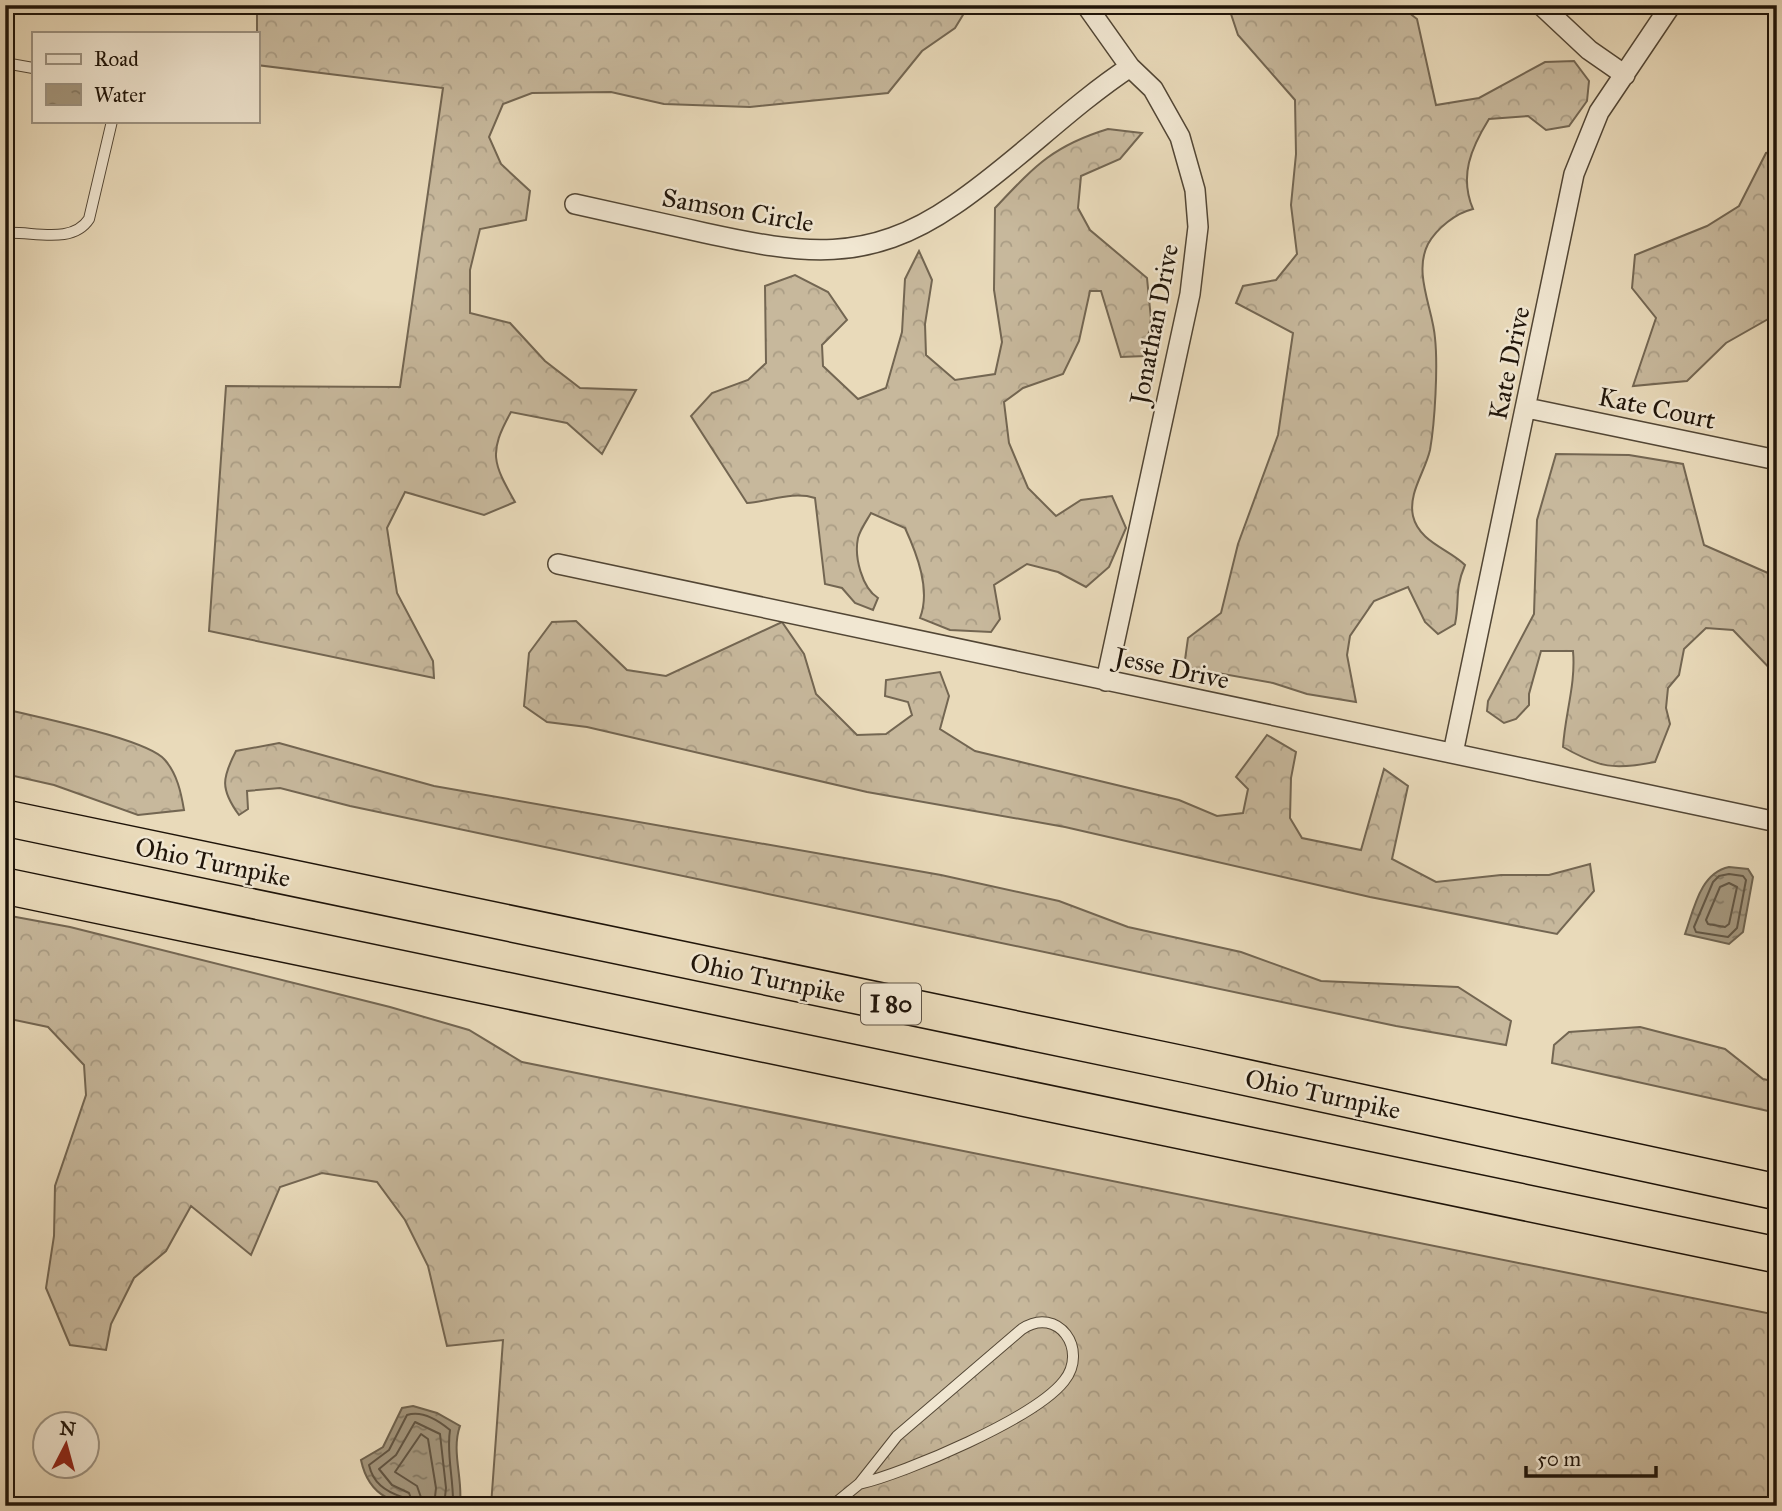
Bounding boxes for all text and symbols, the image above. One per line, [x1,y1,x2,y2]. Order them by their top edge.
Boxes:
legend [32,32,259,122]
text: Road [94,46,139,72]
text: Water [94,82,146,108]
street label: Samson Circle [660,181,817,239]
street label: Jonathan Drive [1122,241,1185,410]
street label: Kate Drive [1481,303,1537,423]
street label: Kate Court [1596,380,1718,436]
street label: Jesse Drive [1109,640,1232,696]
street label: Ohio Turnpike [132,830,294,894]
street label: Ohio Turnpike [687,946,849,1010]
road number: I 80 [861,984,921,1024]
street label: Ohio Turnpike [1242,1062,1404,1126]
north arrow [32,1410,102,1480]
text: N [59,1416,77,1441]
scale bar [1526,1434,1656,1478]
text: 50 m [1537,1446,1582,1472]

